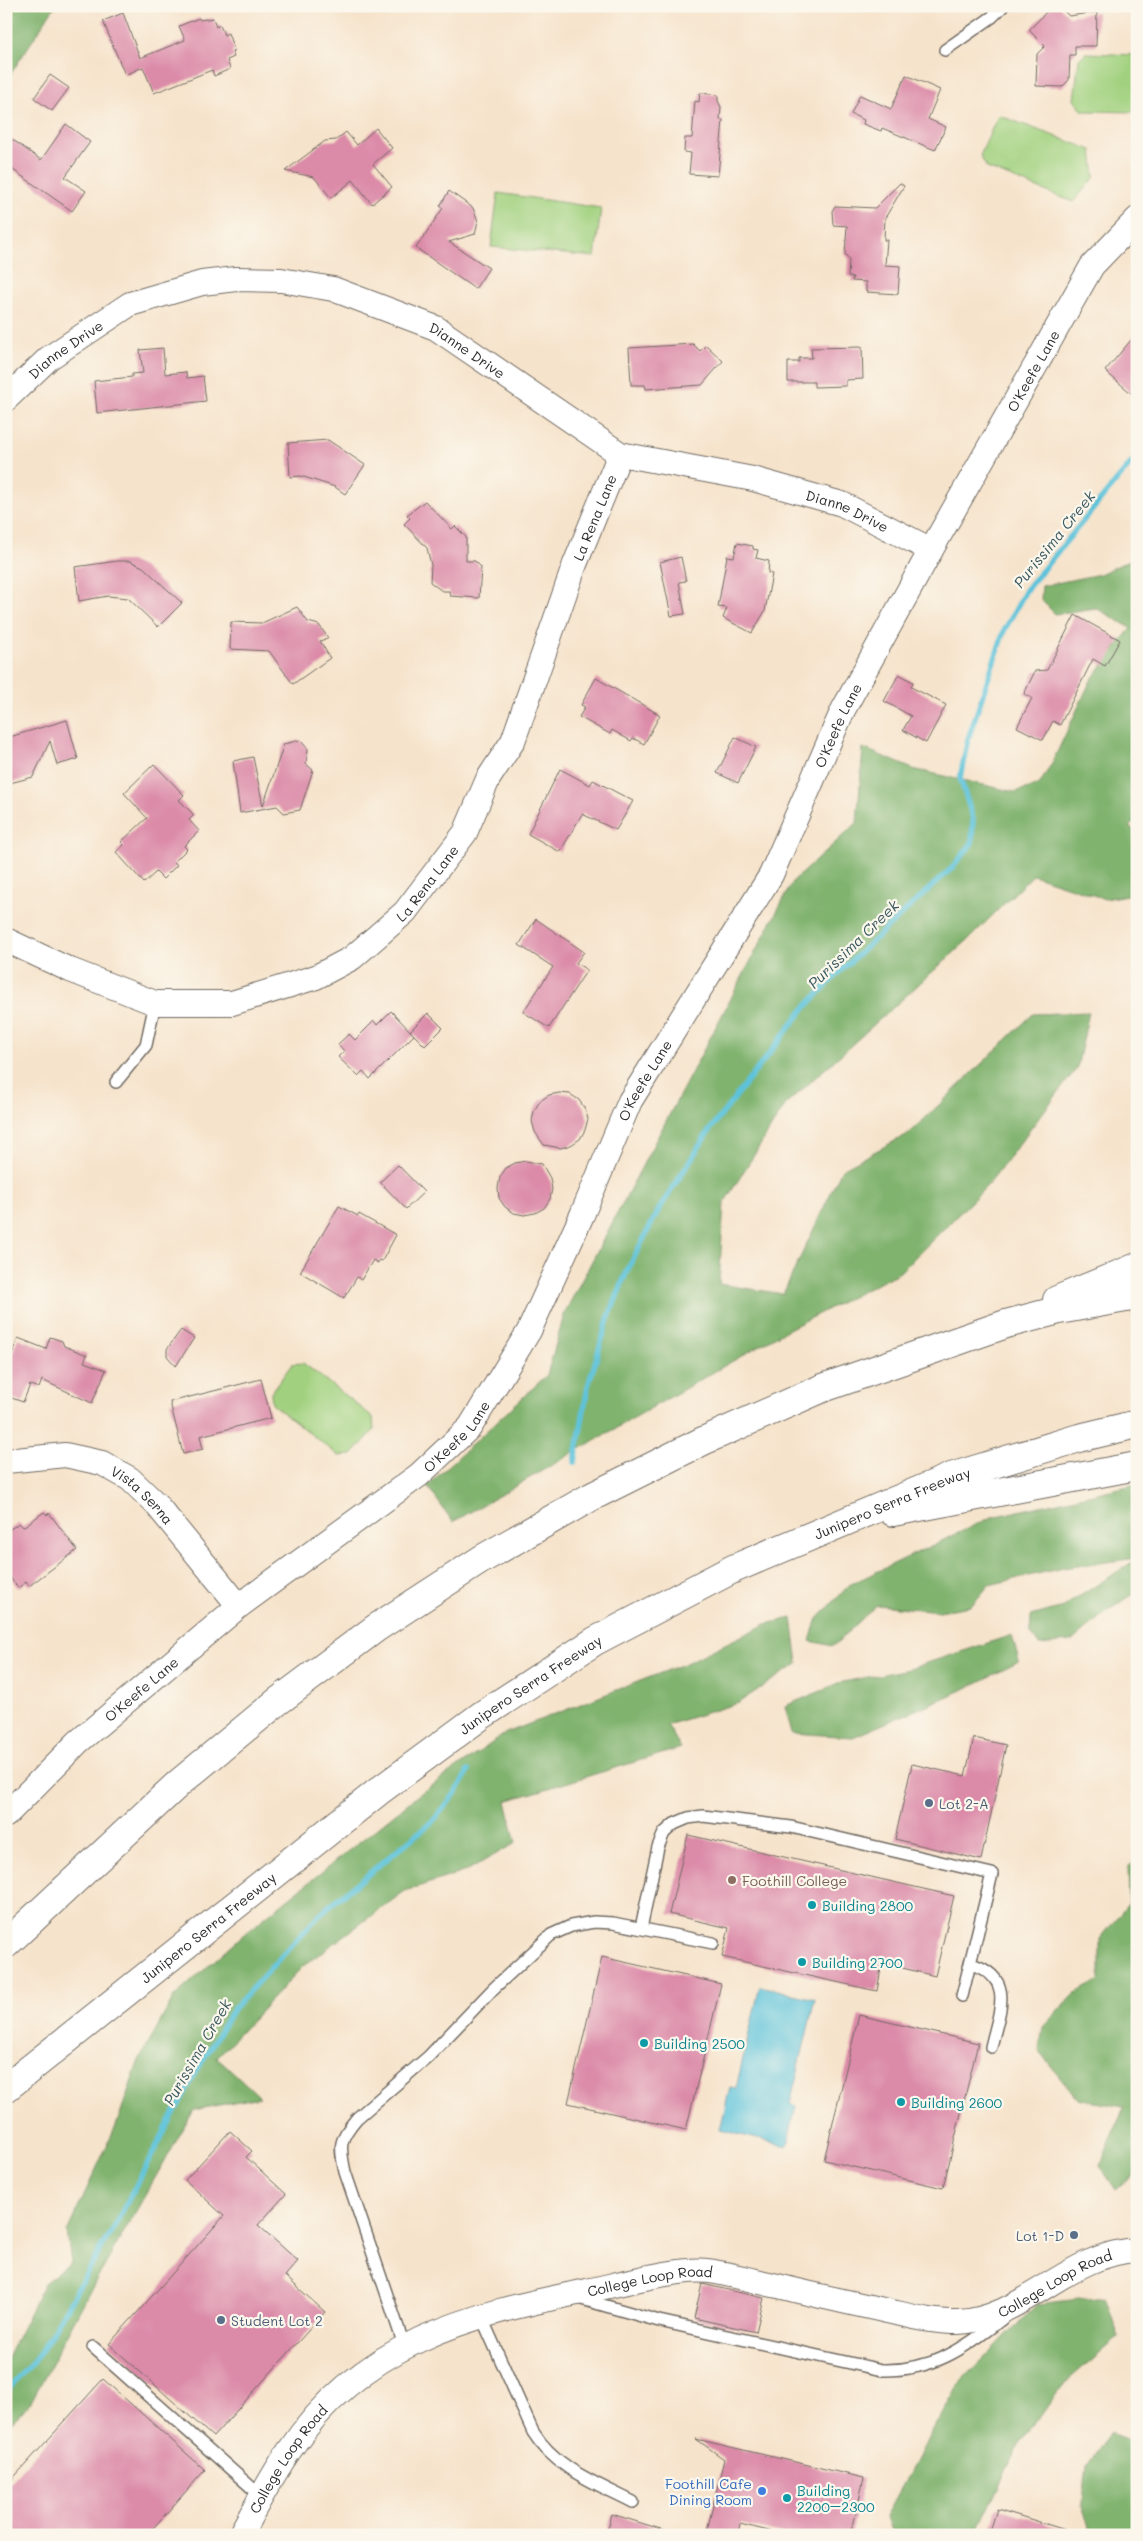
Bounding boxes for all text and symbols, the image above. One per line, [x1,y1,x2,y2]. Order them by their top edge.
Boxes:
street label: Dianne Drive [24,315,107,383]
street label: Dianne Drive [427,317,509,382]
street label: O'Keefe Lane [1002,326,1063,415]
street label: La Rena Lane [568,471,620,563]
street label: Dianne Drive [804,485,892,536]
water label: Purissima Creek [1009,485,1100,592]
street label: O'Keefe Lane [810,680,865,770]
street label: La Rena Lane [392,841,462,925]
water label: Purissima Creek [803,895,904,993]
street label: O'Keefe Lane [613,1036,676,1124]
street label: O'Keefe Lane [419,1397,494,1476]
street label: Vista Serna [108,1461,178,1528]
street label: Junipero Serra Freeway [811,1462,973,1543]
street label: Junipero Serra Freeway [455,1630,605,1738]
street label: O'Keefe Lane [100,1652,182,1725]
place label: Lot 2-A [939,1794,989,1813]
marker: Lot 2-A [923,1797,935,1809]
street label: Junipero Serra Freeway [136,1868,279,1987]
place label: Foothill College [742,1871,847,1890]
marker: Foothill College [726,1874,738,1886]
place label: Building 2800 [822,1896,914,1915]
marker: Building 2800 [806,1899,818,1911]
place label: Building 2700 [812,1953,903,1972]
marker: Building 2700 [796,1956,808,1968]
water label: Purissima Creek [158,1994,236,2109]
place label: Building 2500 [654,2034,745,2053]
marker: Building 2500 [638,2037,650,2049]
place label: Building 2600 [911,2093,1003,2112]
marker: Building 2600 [895,2096,907,2108]
place label: Lot 1-D [1016,2226,1064,2245]
marker: Lot 1-D [1068,2229,1080,2241]
street label: College Loop Road [995,2245,1114,2321]
street label: College Loop Road [585,2261,714,2300]
place label: Student Lot 2 [231,2311,323,2330]
marker: Student Lot 2 [215,2314,227,2326]
street label: College Loop Road [244,2400,331,2517]
place label: Foothill Cafe Dining Room [665,2474,752,2509]
place label: Building 2200–2300 [797,2481,875,2516]
marker: Foothill Cafe Dining Room [756,2485,768,2497]
marker: Building 2200–2300 [781,2492,793,2504]

